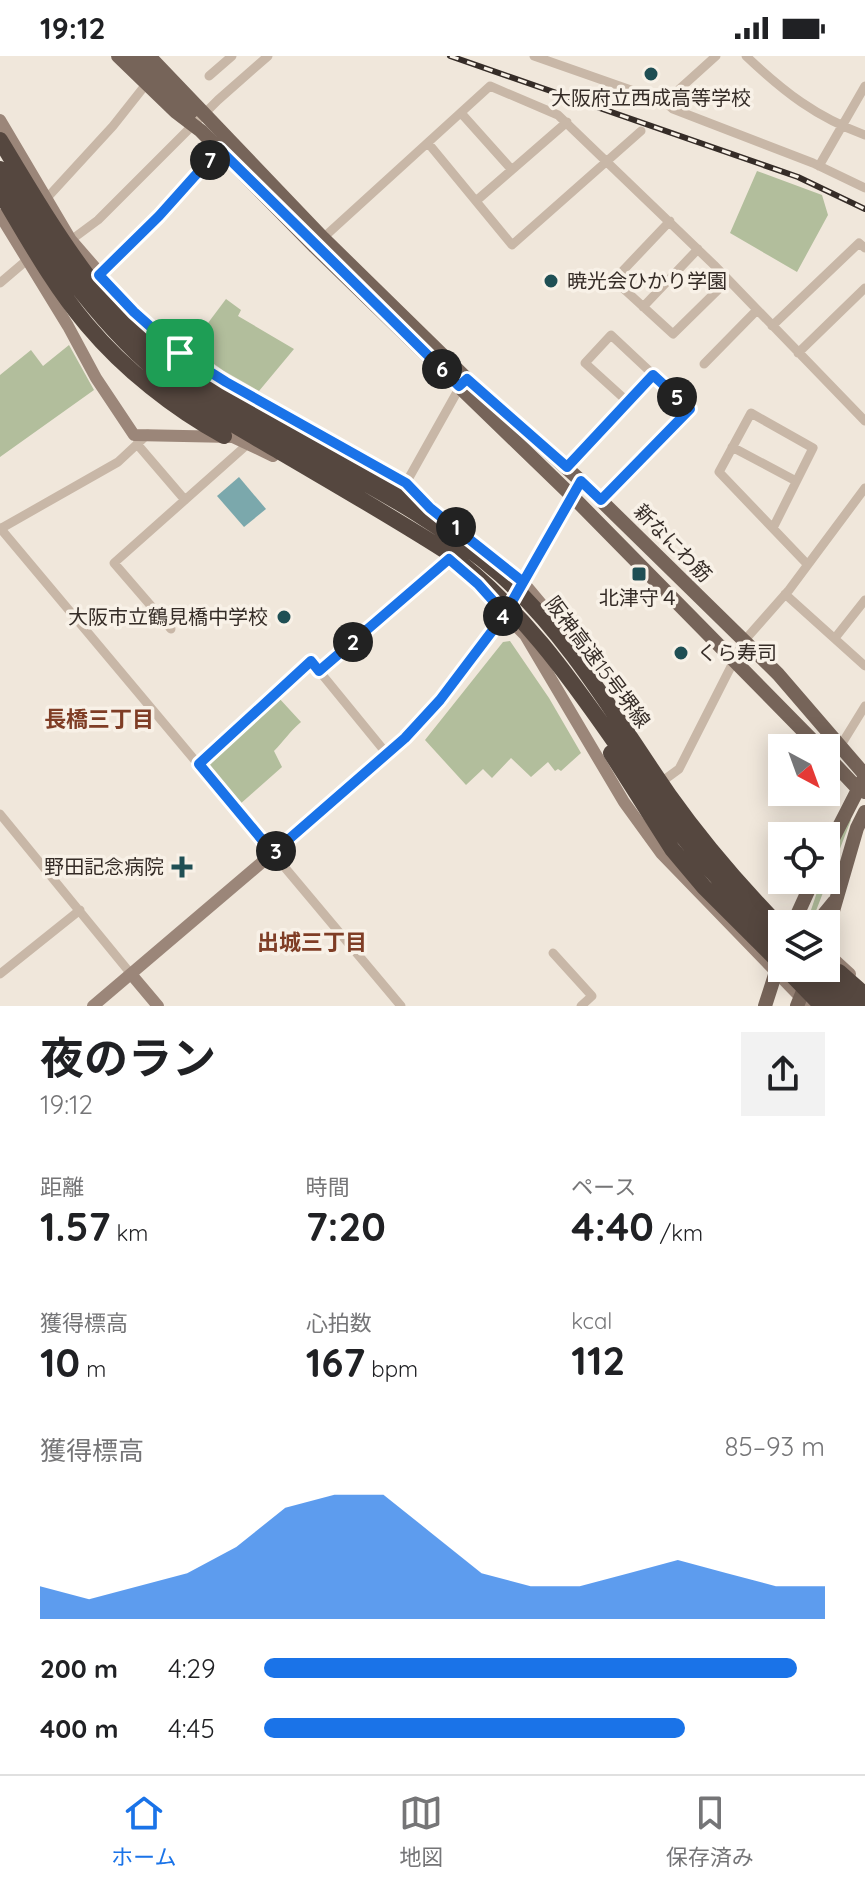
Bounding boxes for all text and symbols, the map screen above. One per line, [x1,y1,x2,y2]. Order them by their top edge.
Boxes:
text: 19:12 [40,9,106,47]
marker: 大阪府立西成高等学校 [642,65,660,83]
place label: 大阪府立西成高等学校 [551,85,751,110]
pin: 7 [190,140,230,180]
text: 7 [204,146,216,174]
place label: 暁光会ひかり学園 [567,268,727,293]
marker: 暁光会ひかり学園 [542,272,560,290]
pin [146,319,214,387]
icon: arrive [158,331,202,375]
pin: 6 [422,349,462,389]
text: 6 [436,355,448,383]
pin: 5 [657,377,697,417]
text: 5 [671,383,683,411]
street label: 新なにわ筋 [629,498,718,587]
pin: 1 [436,507,476,547]
text: 1 [452,513,460,541]
marker: 北津守４ [630,565,648,583]
place label: 北津守４ [599,585,679,610]
street label: 阪神高速15号堺線 [541,591,656,732]
pin: 4 [483,596,523,636]
text: 4 [497,602,509,630]
place label: 大阪市立鶴見橋中学校 [68,604,268,629]
marker: 大阪市立鶴見橋中学校 [275,608,293,626]
pin: 2 [333,622,373,662]
text: 2 [347,628,359,656]
place label: くら寿司 [697,640,777,665]
marker: くら寿司 [672,644,690,662]
district label: 長橋三丁目 [44,705,154,733]
north arrow [768,734,840,806]
map controls [768,734,840,982]
button: locate [768,822,840,894]
pin: 3 [256,831,296,871]
text: 3 [270,837,282,865]
place label: 野田記念病院 [44,854,164,879]
marker: 野田記念病院 [171,856,193,878]
button: layers [768,910,840,982]
district label: 出城三丁目 [257,928,367,956]
text: 夜のラン [40,1030,216,1085]
button: share [741,1032,825,1116]
text: 19:12 [40,1088,93,1121]
text: 距離 [40,1173,84,1201]
text: 時間 [306,1173,350,1201]
text: ペース [571,1173,636,1201]
text: 1.57 [40,1201,111,1251]
text: 7:20 [306,1201,386,1251]
text: 4:40 [571,1201,654,1251]
text: km [111,1219,148,1247]
text: /km [654,1219,703,1247]
text: kcal [571,1307,612,1335]
text: 獲得標高 [40,1309,128,1337]
text: 心拍数 [306,1309,372,1337]
text: 112 [571,1335,625,1385]
text: 10 [40,1337,80,1387]
text: 167 [306,1337,365,1387]
text: m [80,1355,106,1383]
text: bpm [365,1355,418,1383]
text: 85–93 m [725,1430,825,1463]
text: 獲得標高 [40,1434,144,1467]
text: 200 m [40,1652,118,1685]
text: 4:29 [168,1652,215,1685]
text: 400 m [40,1712,118,1745]
text: 4:45 [168,1712,215,1745]
tab: ホーム [111,1791,177,1871]
tab: 地図 [399,1791,443,1871]
tab: 保存済み [666,1791,754,1871]

